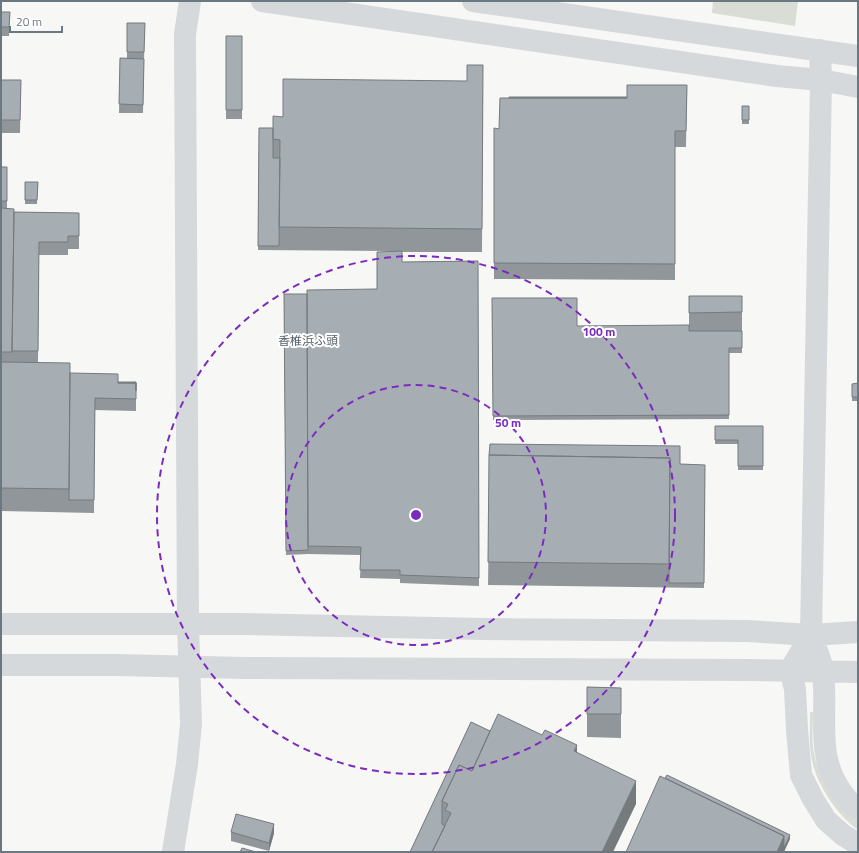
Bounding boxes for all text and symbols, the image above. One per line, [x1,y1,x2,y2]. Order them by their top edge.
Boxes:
scale bar [10,8,62,34]
text: 20 m [16,12,42,31]
text: 100 m [583,322,615,341]
district label: 香椎浜ふ頭 [278,331,338,350]
text: 50 m [495,413,521,432]
centre of rings [409,508,423,522]

